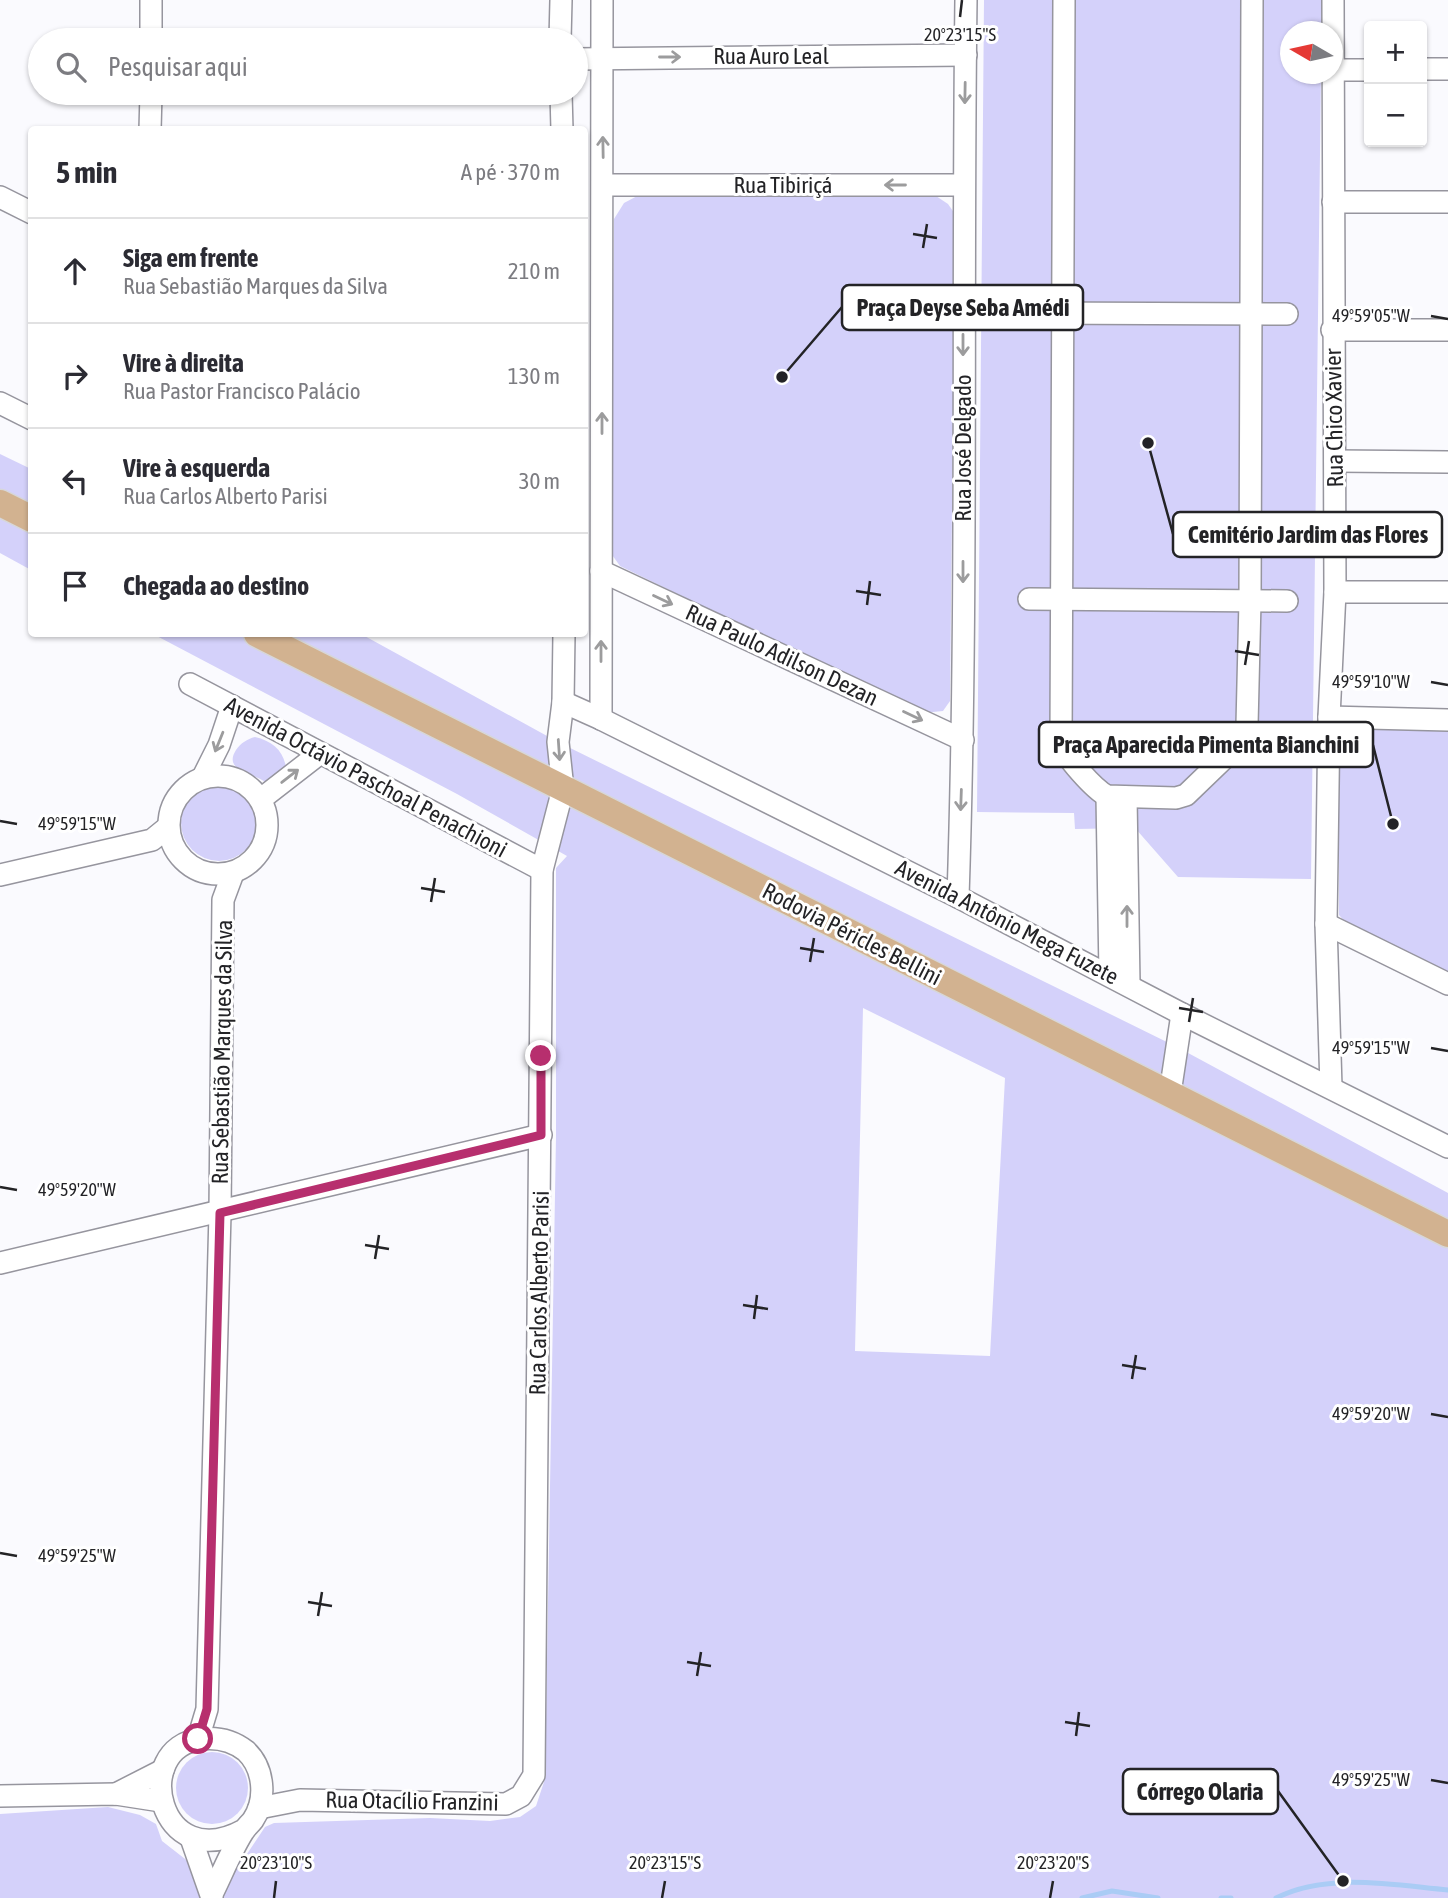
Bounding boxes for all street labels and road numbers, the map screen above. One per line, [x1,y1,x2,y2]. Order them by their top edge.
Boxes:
street label: Rua Auro Leal [713,43,829,69]
street label: Rua Tibiriçá [734,172,832,198]
street label: Rua Chico Xavier [1320,347,1348,488]
street label: Rua José Delgado [950,374,976,522]
street label: Rua Paulo Adilson Dezan [682,599,882,711]
street label: Avenida Octávio Paschoal Penachioni [221,691,511,863]
street label: Avenida Antônio Mega Fuzete [891,854,1123,990]
street label: Rodovia Péricles Bellini [758,878,946,990]
street label: Rua Sebastião Marques da Silva [207,919,237,1185]
street label: Rua Carlos Alberto Parisi [524,1190,554,1396]
street label: Rua Otacílio Franzini [325,1786,499,1816]

